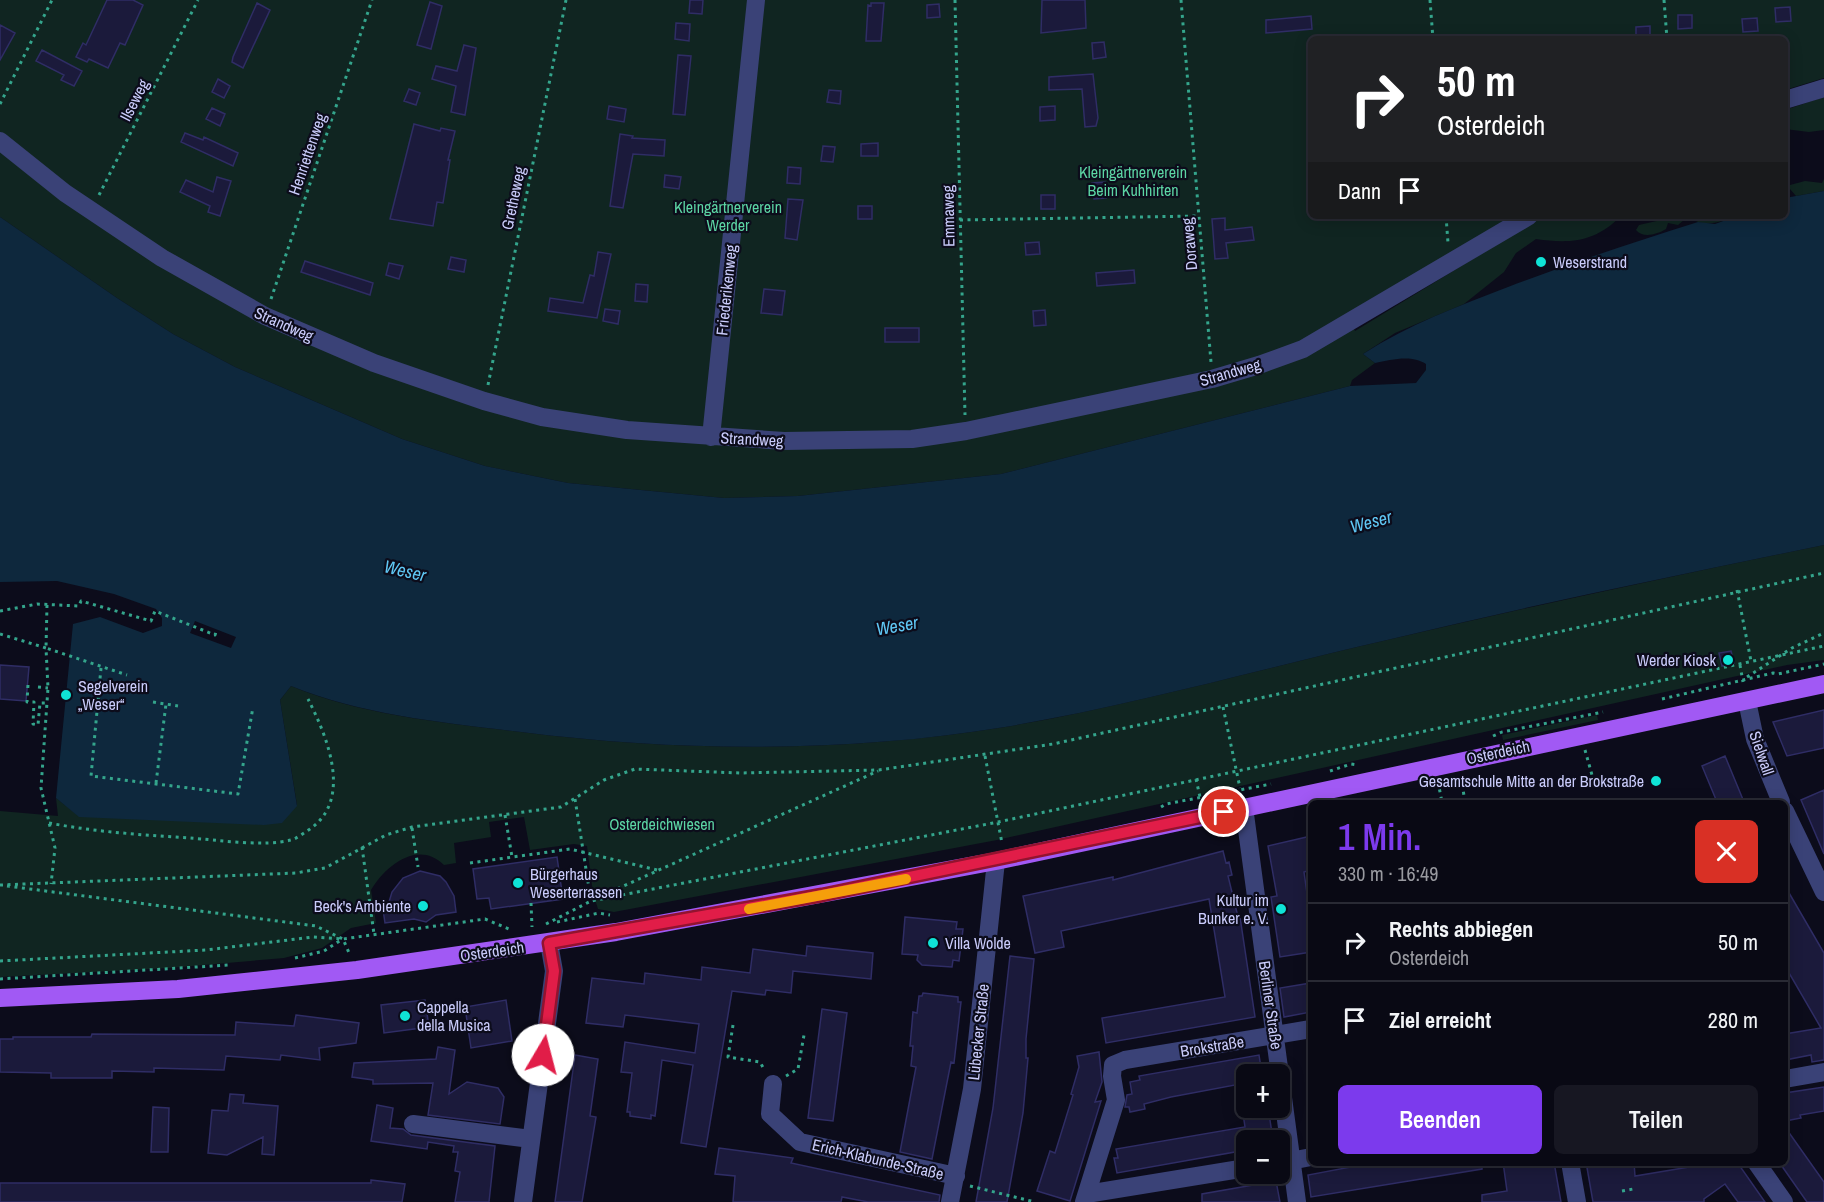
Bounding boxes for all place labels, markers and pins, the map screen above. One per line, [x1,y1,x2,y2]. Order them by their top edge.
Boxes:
place label: Weserstrand [1553,251,1627,273]
marker: Weserstrand [1534,255,1548,269]
place label: Werder Kiosk [1637,649,1716,671]
marker: Werder Kiosk [1721,653,1735,667]
place label: Segelverein „Weser“ [78,675,148,715]
marker: Segelverein „Weser“ [59,688,73,702]
place label: Gesamtschule Mitte an der Brokstraße [1419,770,1644,792]
marker: Gesamtschule Mitte an der Brokstraße [1649,774,1663,788]
pin [1198,786,1249,837]
place label: Bürgerhaus Weserterrassen [530,863,622,903]
marker: Bürgerhaus Weserterrassen [511,876,525,890]
place label: Kultur im Bunker e. V. [1198,889,1269,929]
place label: Beck's Ambiente [314,895,411,917]
marker: Beck's Ambiente [416,899,430,913]
marker: Kultur im Bunker e. V. [1274,902,1288,916]
place label: Villa Wolde [945,932,1011,954]
marker: Villa Wolde [926,936,940,950]
place label: Cappella della Musica [417,996,491,1036]
marker: Cappella della Musica [398,1009,412,1023]

